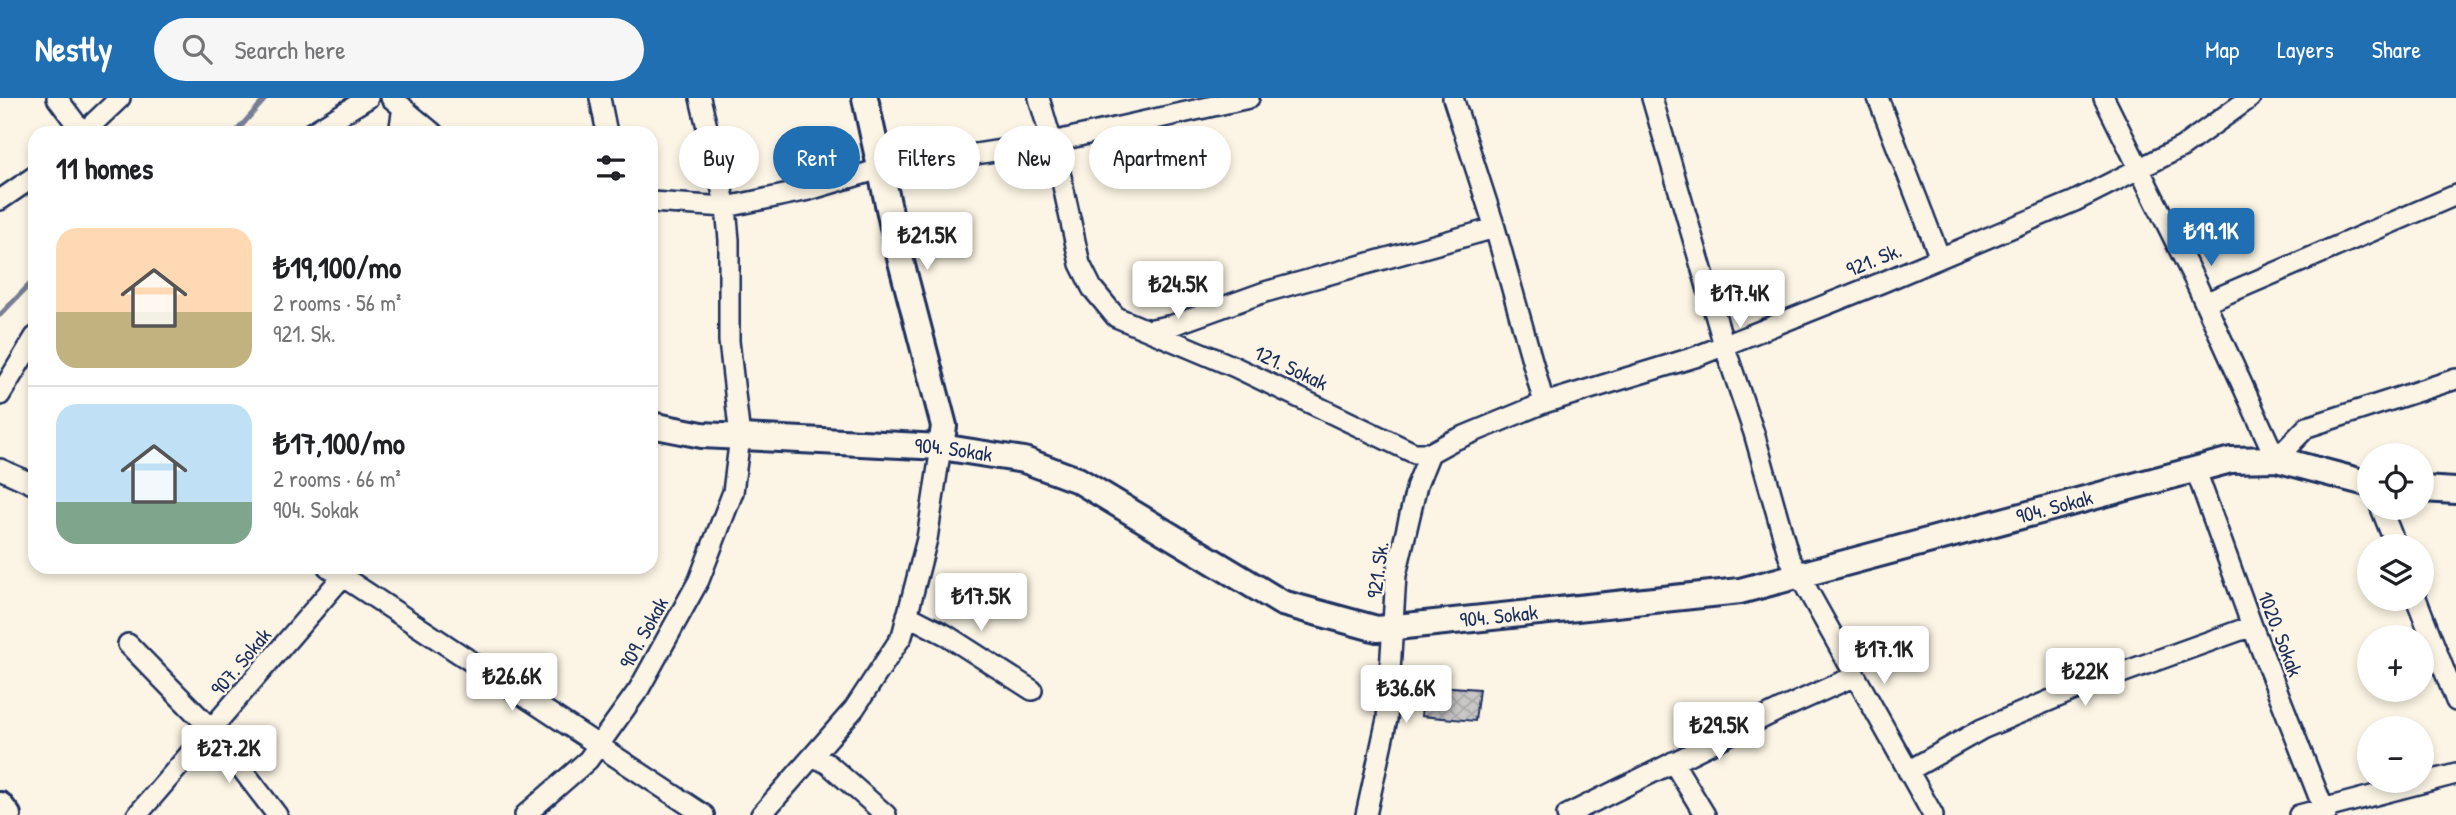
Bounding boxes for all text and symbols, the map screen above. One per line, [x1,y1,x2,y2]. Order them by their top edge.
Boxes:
search box [154,18,644,81]
text: Nestly [35,27,112,71]
icon: search [178,30,216,68]
text: Search here [234,32,346,67]
text: Map [2205,33,2239,65]
text: Layers [2277,33,2334,65]
text: Share [2372,33,2421,65]
chip: Buy [679,126,759,189]
chip: Rent [773,126,860,189]
chip: Filters [874,126,980,189]
chip: New [994,126,1075,189]
chip: Apartment [1089,126,1231,189]
text: 11 homes [56,148,153,188]
icon: filters [592,149,630,187]
pin: ₺19.1K [2154,208,2268,268]
pin: ₺21.5K [870,212,984,272]
text: ₺19.1K [2183,215,2239,246]
text: ₺21.5K [898,219,956,250]
street label: 921. Sk. [1842,235,1906,284]
text: ₺19,100/mo [273,247,401,287]
icon: home [112,256,196,340]
pin: ₺24.5K [1121,262,1235,321]
text: ₺24.5K [1148,268,1208,299]
pin: ₺17.4K [1683,271,1797,330]
text: ₺17.4K [1711,277,1769,308]
text: 2 rooms · 56 m² [273,287,401,318]
text: 921. Sk. [273,318,336,349]
street label: 121. Sokak [1250,338,1333,397]
text: ₺17,100/mo [273,423,405,463]
street label: 904. Sokak [914,431,995,469]
icon: home [112,432,196,516]
map controls [2357,443,2434,793]
button: locate [2357,443,2434,520]
text: 2 rooms · 66 m² [273,463,401,494]
street label: 904. Sokak [2013,482,2096,531]
text: 904. Sokak [273,494,359,525]
button: layers [2357,534,2434,611]
street label: 921. Sk. [1359,540,1396,600]
pin: ₺17.5K [924,574,1038,633]
text: ₺17.5K [951,580,1011,611]
street label: 1020. Sokak [2251,587,2310,681]
street label: 909. Sokak [612,591,675,674]
street label: 904. Sokak [1458,597,1539,634]
street label: 907. Sokak [204,621,278,702]
button: + [2357,625,2434,702]
pin: ₺17.1K [1827,626,1941,686]
text: ₺17.1K [1855,633,1913,664]
pin: ₺22K [2044,648,2126,708]
pin: ₺26.6K [455,654,569,713]
text: ₺22K [2062,655,2108,686]
text: ₺26.6K [482,660,542,691]
pin: ₺36.6K [1349,666,1463,725]
text: ₺36.6K [1377,672,1435,703]
pin: ₺29.5K [1662,702,1776,762]
text: ₺29.5K [1689,709,1749,740]
button: − [2357,716,2434,793]
pin: ₺27.2K [172,726,286,785]
text: ₺27.2K [197,732,261,763]

